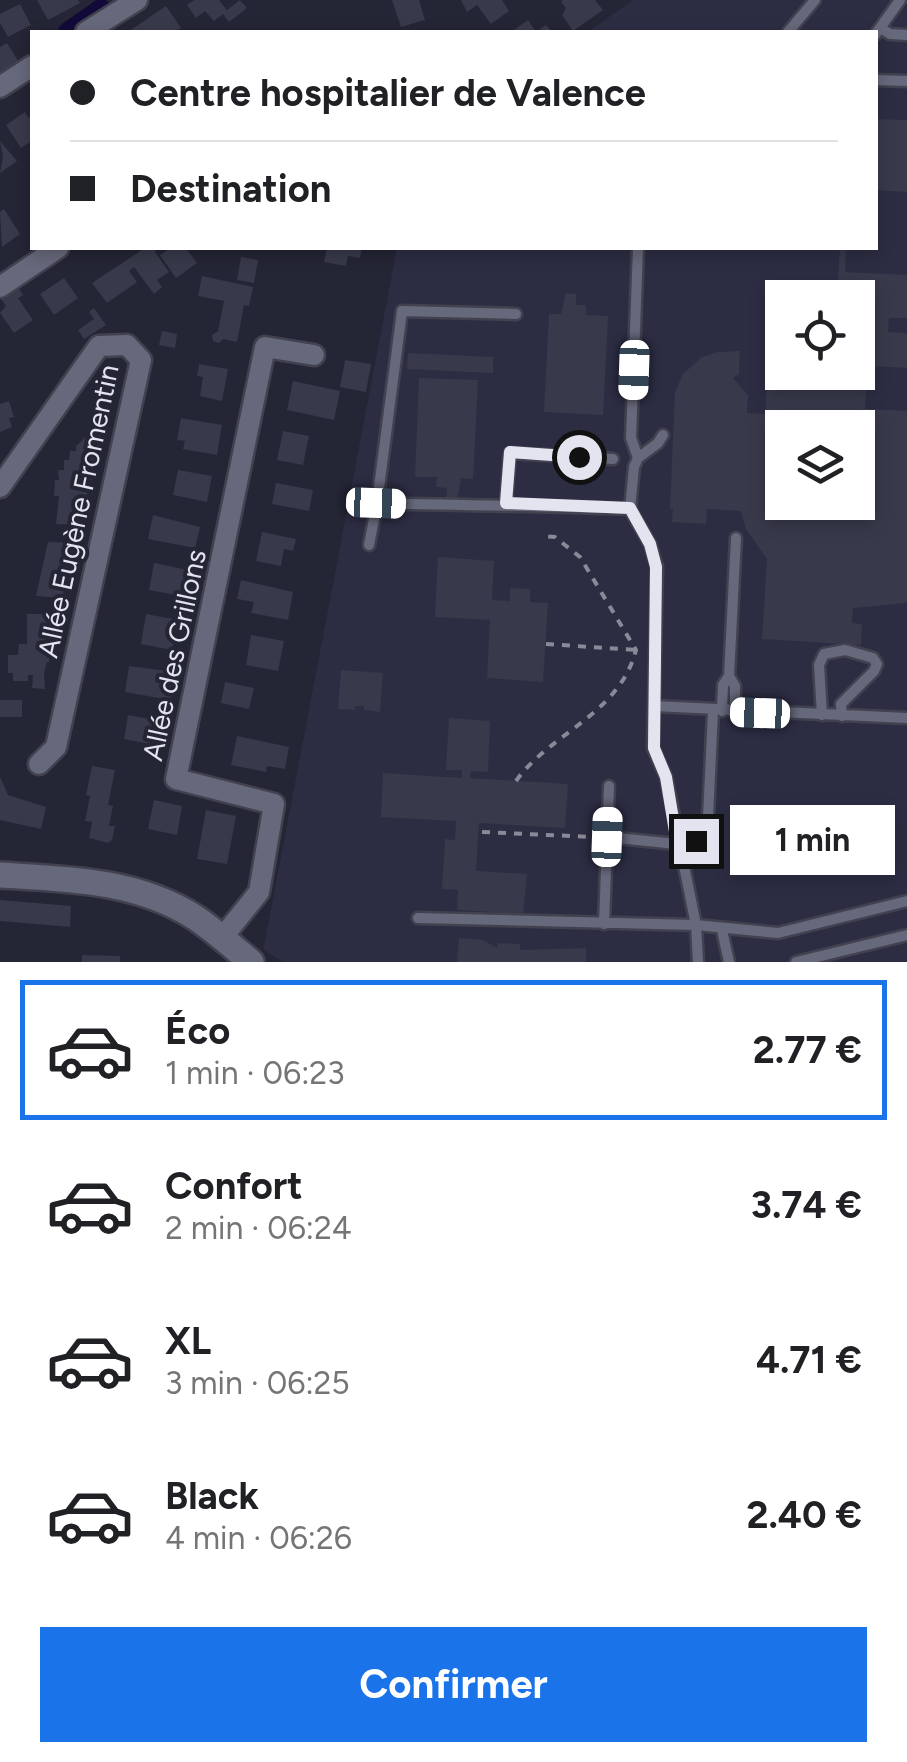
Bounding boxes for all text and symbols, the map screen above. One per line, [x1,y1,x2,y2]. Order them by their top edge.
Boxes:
text: Centre hospitalier de Valence [130,70,646,116]
text: Destination [130,166,331,212]
map controls [765,280,875,520]
button: locate [765,280,875,390]
car [618,339,650,401]
street label: Allée Eugène Fromentin [30,361,126,661]
button: layers [765,410,875,520]
route start [557,435,602,480]
car [345,487,407,519]
street label: Allée des Grillons [135,546,213,764]
car [729,697,791,729]
car [591,806,623,868]
callout: 1 min [731,806,896,876]
route end [674,819,719,864]
text: 1 min [775,821,850,859]
icon: car [45,1005,135,1095]
text: Éco [165,1008,230,1054]
text: 2.77 € [753,1027,862,1073]
text: 1 min · 06:23 [165,1054,345,1092]
icon: car [45,1160,135,1250]
text: Confort [165,1163,302,1209]
text: 3.74 € [751,1182,862,1228]
text: 2 min · 06:24 [165,1209,352,1247]
icon: car [45,1315,135,1405]
text: XL [165,1318,211,1364]
text: 4.71 € [756,1337,862,1383]
text: 3 min · 06:25 [165,1364,350,1402]
icon: car [45,1470,135,1560]
text: Black [165,1473,259,1519]
text: 2.40 € [746,1492,862,1538]
text: 4 min · 06:26 [165,1519,352,1557]
button: Confirmer [40,1627,867,1742]

